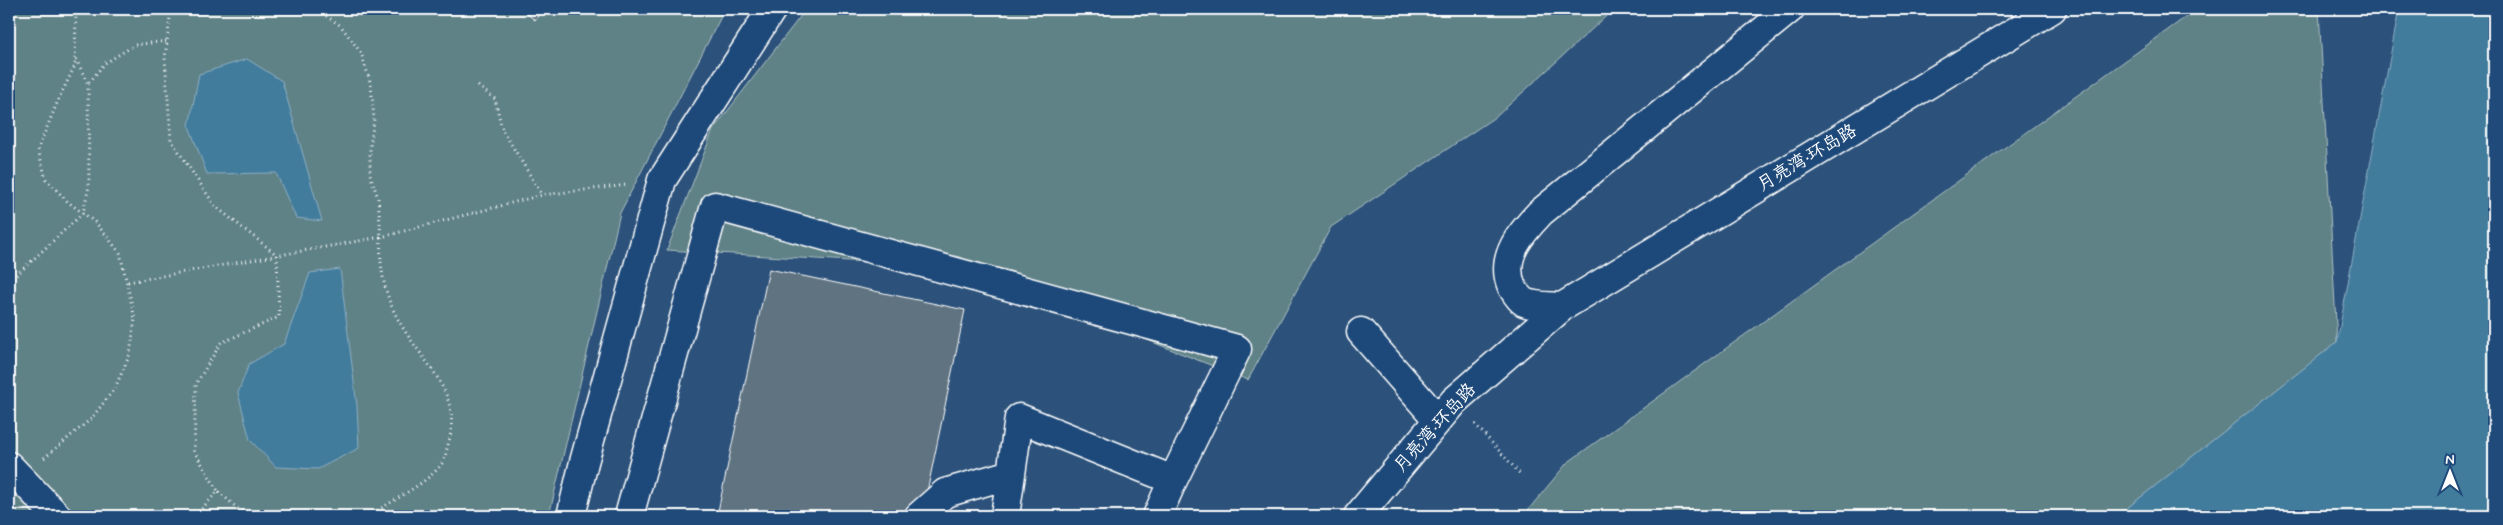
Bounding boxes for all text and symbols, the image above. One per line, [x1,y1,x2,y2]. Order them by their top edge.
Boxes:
street label: 月亮湾·环岛路 [1753,119,1861,197]
street label: 月亮湾·环岛路 [1389,378,1481,478]
north arrow [2426,448,2476,498]
text: N [2445,451,2455,469]

